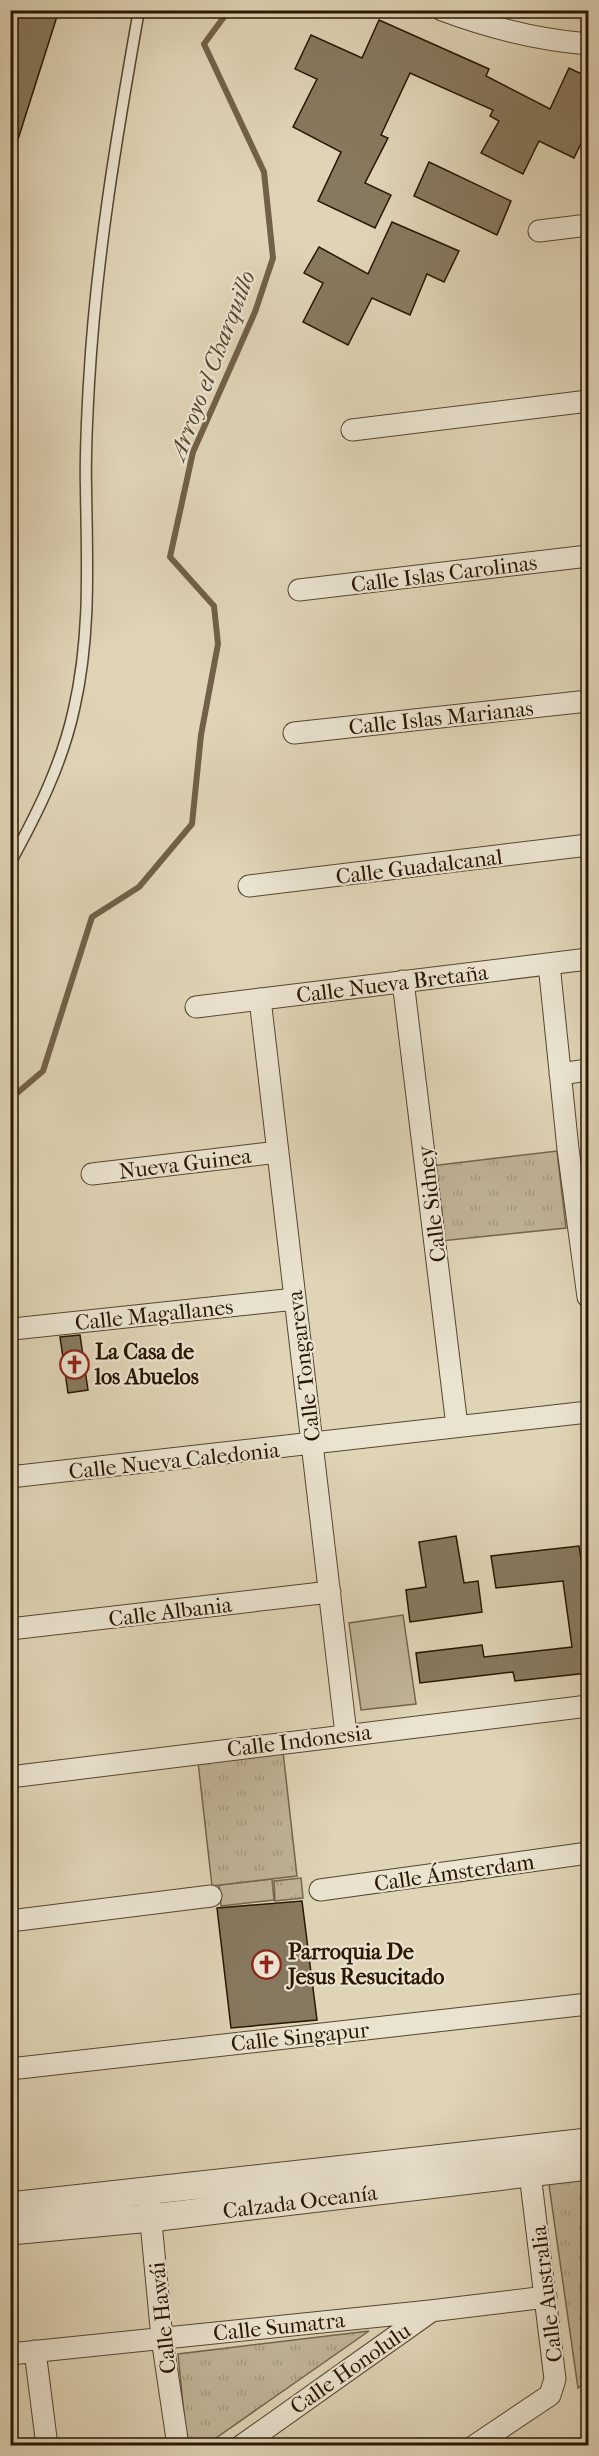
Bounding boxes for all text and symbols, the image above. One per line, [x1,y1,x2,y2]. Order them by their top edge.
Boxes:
water label: Arroyo el Charquillo [162,267,261,466]
street label: Calle Islas Carolinas [350,550,539,598]
street label: Calle Islas Marianas [347,695,535,741]
street label: Calle Guadalcanal [334,844,504,890]
street label: Calle Nueva Bretaña [295,959,490,1009]
street label: Nueva Guinea [117,1143,254,1185]
street label: Calle Sidney [412,1143,452,1264]
street label: Calle Tongareva [282,1288,326,1443]
street label: Calle Magallanes [74,1294,234,1336]
place label: La Casa de los Abuelos [94,1339,199,1390]
church icon: La Casa de los Abuelos [58,1348,90,1380]
street label: Calle Nueva Caledonia [67,1437,282,1485]
street label: Calle Albania [107,1591,234,1632]
street label: Calle Indonesia [225,1719,374,1763]
street label: Calle Ámsterdam [372,1848,537,1897]
place label: Parroquia De Jesus Resucitado [286,1939,444,1990]
church icon: Parroquia De Jesus Resucitado [251,1948,283,1980]
street label: Calle Singapur [230,2017,371,2057]
street label: Calzada Oceanía [221,2180,380,2224]
street label: Calle Australia [526,2223,568,2364]
street label: Calle Hawái [144,2260,182,2375]
street label: Calle Sumatra [212,2307,347,2347]
street label: Calle Honolulu [285,2317,416,2420]

